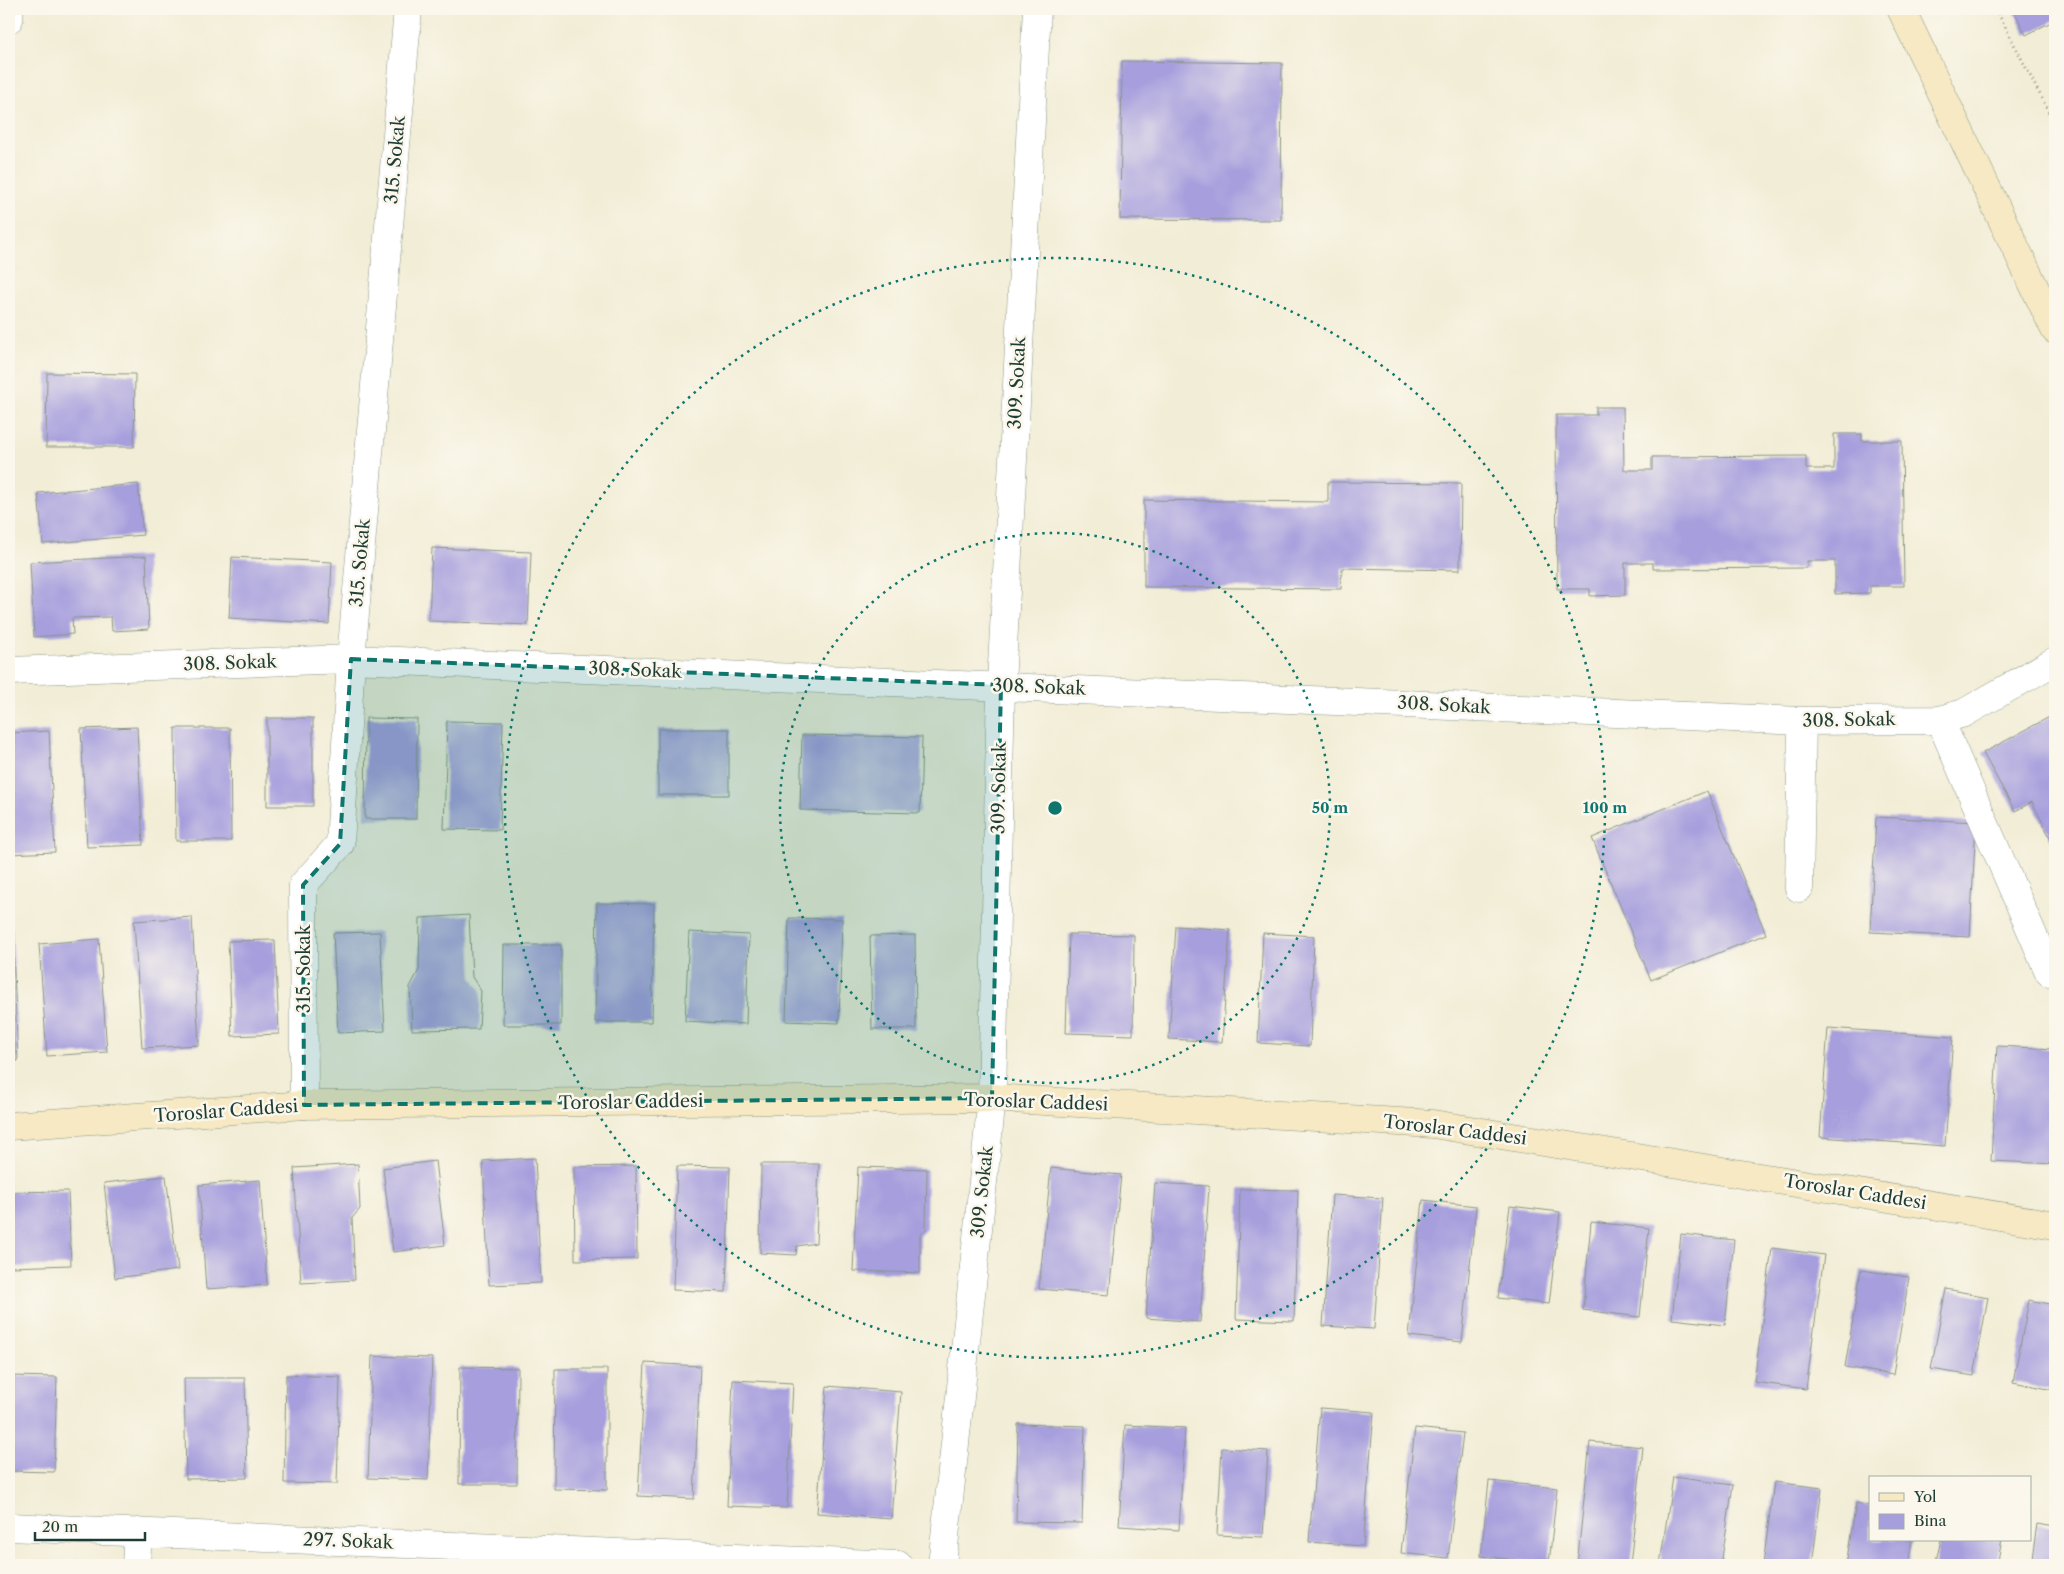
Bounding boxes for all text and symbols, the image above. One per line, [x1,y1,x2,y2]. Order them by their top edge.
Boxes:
street label: 315. Sokak [380,113,410,205]
street label: 309. Sokak [1004,335,1030,430]
street label: 315. Sokak [345,516,375,608]
street label: 308. Sokak [183,650,279,676]
street label: 308. Sokak [588,657,684,683]
street label: 308. Sokak [992,674,1088,700]
street label: 308. Sokak [1397,692,1493,719]
street label: 308. Sokak [1802,708,1897,732]
street label: 309. Sokak [987,740,1011,834]
text: 50 m [1312,798,1348,817]
text: 100 m [1583,798,1627,817]
centre of rings [1046,799,1064,817]
street label: 315. Sokak [293,923,315,1013]
street label: Toroslar Caddesi [963,1088,1109,1116]
street label: Toroslar Caddesi [559,1090,704,1114]
street label: Toroslar Caddesi [153,1095,299,1127]
street label: Toroslar Caddesi [1382,1110,1529,1150]
street label: 309. Sokak [966,1143,998,1239]
street label: Toroslar Caddesi [1782,1170,1929,1214]
legend [1869,1476,2032,1542]
text: Yol [1913,1487,1937,1506]
scale bar [35,1509,145,1541]
text: Bina [1914,1511,1946,1530]
text: 20 m [42,1517,78,1536]
street label: 297. Sokak [303,1528,395,1554]

